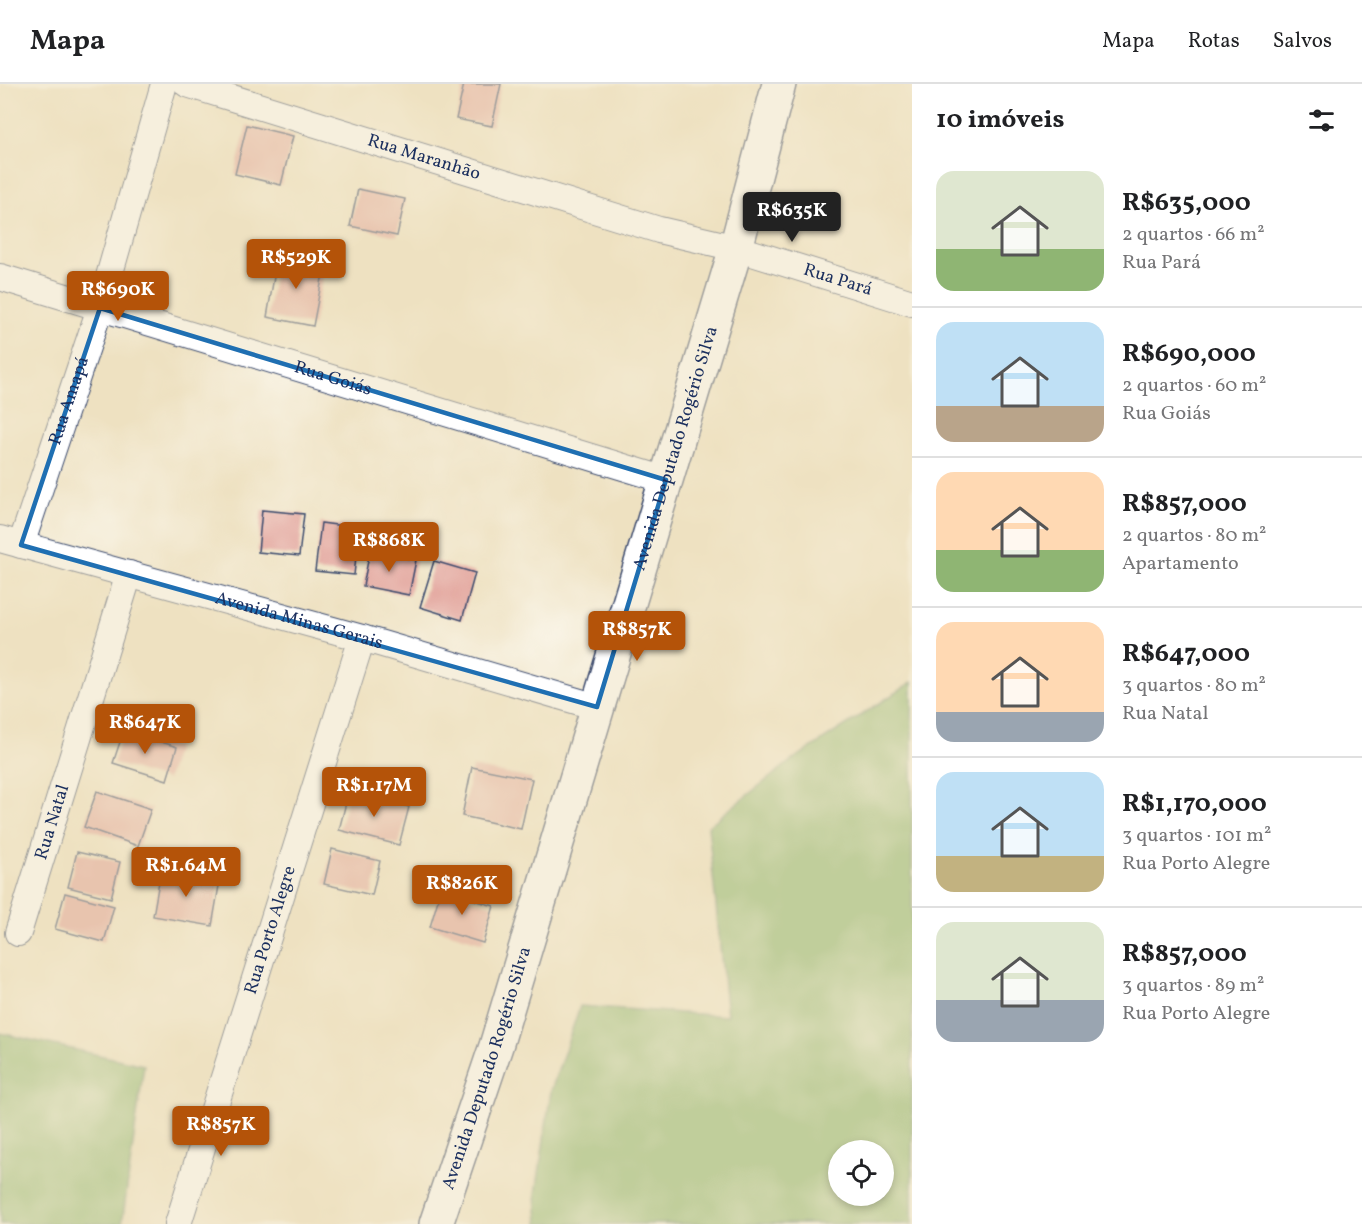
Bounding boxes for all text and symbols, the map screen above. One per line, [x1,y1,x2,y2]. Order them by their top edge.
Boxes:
text: Mapa [30,22,105,61]
text: Mapa [1102,27,1155,56]
text: Rotas [1188,27,1240,56]
text: Salvos [1273,27,1332,56]
text: 10 imóveis [936,102,1065,138]
icon: filters [1305,104,1338,137]
street label: Rua Maranhão [364,128,484,187]
text: R$635,000 [1122,185,1251,221]
pin: R$635K [743,192,841,243]
icon: home [984,195,1056,267]
text: R$635K [757,197,827,225]
text: 2 quartos · 66 m² [1122,221,1265,249]
pin: R$529K [247,239,345,290]
text: R$529K [261,244,331,272]
text: Rua Pará [1122,249,1201,277]
street label: Rua Pará [800,257,876,302]
pin: R$690K [69,271,167,322]
text: R$690K [81,276,155,304]
street label: Avenida Deputado Rogério Silva [627,323,724,573]
text: R$690,000 [1122,336,1256,372]
icon: home [984,346,1056,418]
street label: Rua Amapá [43,353,95,448]
street label: Rua Goiás [291,355,375,402]
text: 2 quartos · 60 m² [1122,372,1266,400]
text: Rua Goiás [1122,400,1211,428]
text: R$857,000 [1122,486,1247,522]
icon: home [984,496,1056,568]
pin: R$868K [340,522,438,573]
text: 2 quartos · 80 m² [1122,522,1267,550]
text: R$868K [353,527,425,555]
text: Apartamento [1122,550,1239,578]
street label: Avenida Minas Gerais [212,586,386,656]
pin: R$857K [588,611,686,662]
text: R$857K [602,616,672,644]
text: R$647,000 [1122,636,1250,672]
icon: home [984,646,1056,718]
text: 3 quartos · 80 m² [1122,672,1266,700]
text: Rua Natal [1122,700,1208,728]
pin: R$647K [96,704,194,755]
text: R$647K [109,709,181,737]
pin: R$1.17M [319,767,429,818]
text: R$1.17M [336,772,412,800]
street label: Rua Natal [29,781,76,863]
text: R$1,170,000 [1122,786,1267,822]
icon: home [984,796,1056,868]
text: 3 quartos · 101 m² [1122,822,1271,850]
pin: R$1.64M [131,847,241,898]
text: Rua Porto Alegre [1122,850,1270,878]
text: R$1.64M [145,852,227,880]
street label: Rua Porto Alegre [238,863,302,998]
pin: R$826K [413,865,511,916]
text: R$826K [426,870,498,898]
text: R$857,000 [1122,936,1247,972]
street label: Avenida Deputado Rogério Silva [436,944,538,1193]
icon: home [984,946,1056,1018]
text: 3 quartos · 89 m² [1122,972,1264,1000]
text: Rua Porto Alegre [1122,1000,1270,1028]
pin: R$857K [172,1106,270,1157]
text: R$857K [186,1111,256,1139]
map controls [828,1140,894,1206]
button: locate [828,1140,894,1206]

